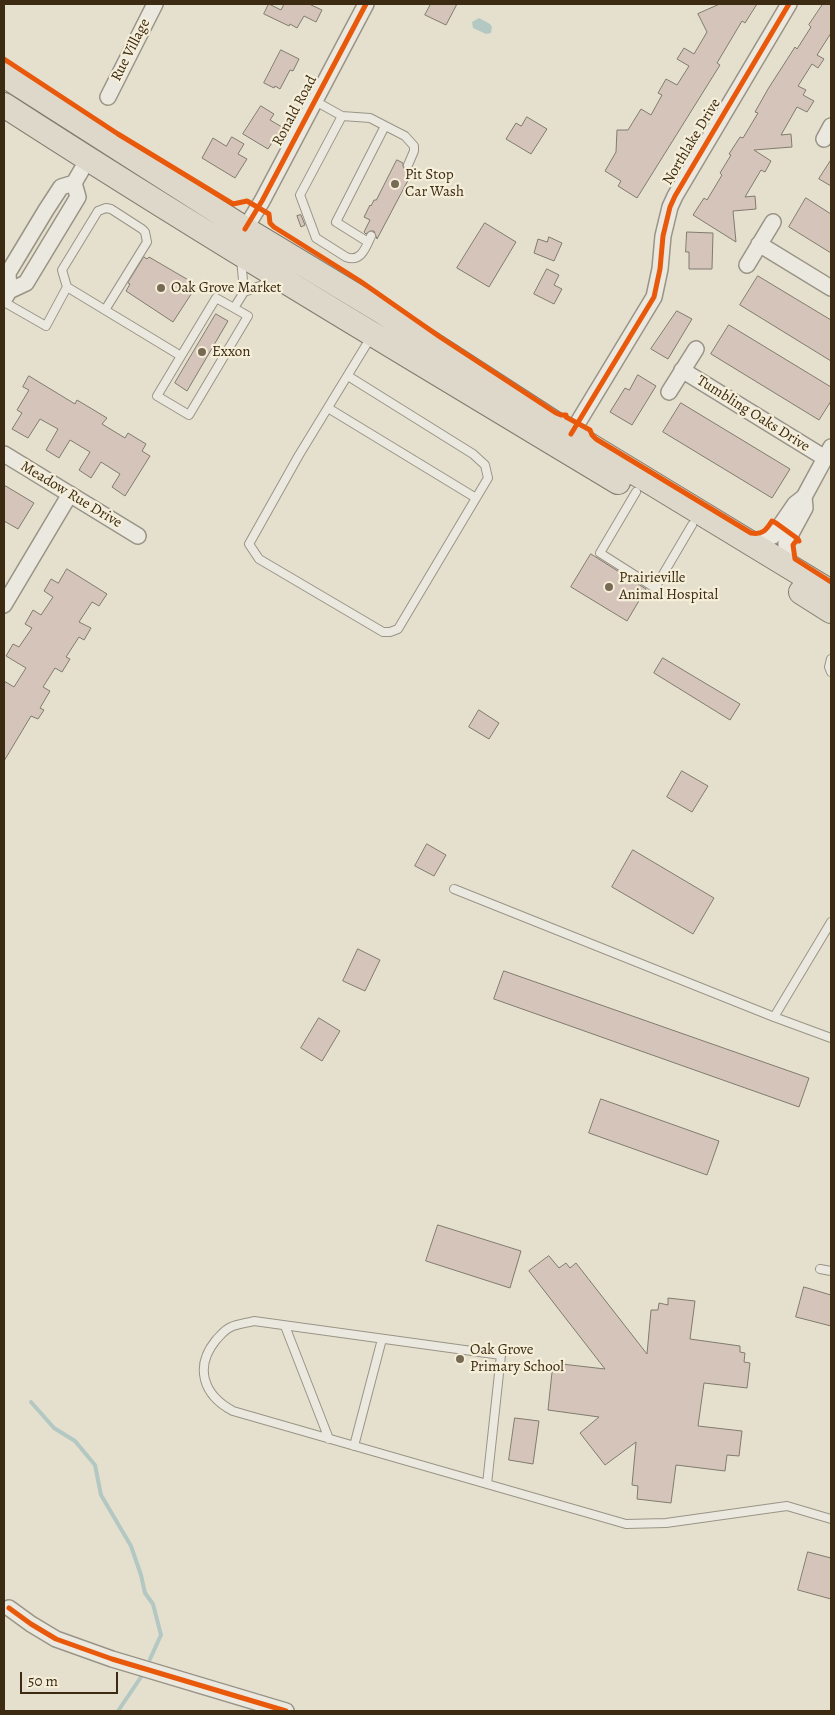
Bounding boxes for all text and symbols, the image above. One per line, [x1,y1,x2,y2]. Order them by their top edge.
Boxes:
street label: Rue Village [108,16,154,84]
street label: Ronald Road [269,73,321,149]
street label: Northlake Drive [659,95,725,189]
place label: Pit Stop Car Wash [405,166,464,201]
marker: Pit Stop Car Wash [389,178,401,190]
place label: Oak Grove Market [171,279,282,297]
marker: Oak Grove Market [155,282,167,294]
place label: Exxon [212,343,251,361]
marker: Exxon [196,346,208,358]
street label: Tumbling Oaks Drive [693,372,813,456]
street label: Meadow Rue Drive [17,458,125,532]
place label: Prairieville Animal Hospital [619,569,718,604]
marker: Prairieville Animal Hospital [603,581,615,593]
place label: Oak Grove Primary School [470,1341,564,1376]
marker: Oak Grove Primary School [454,1353,466,1365]
scale bar [22,1662,120,1694]
text: 50 m [28,1671,58,1691]

